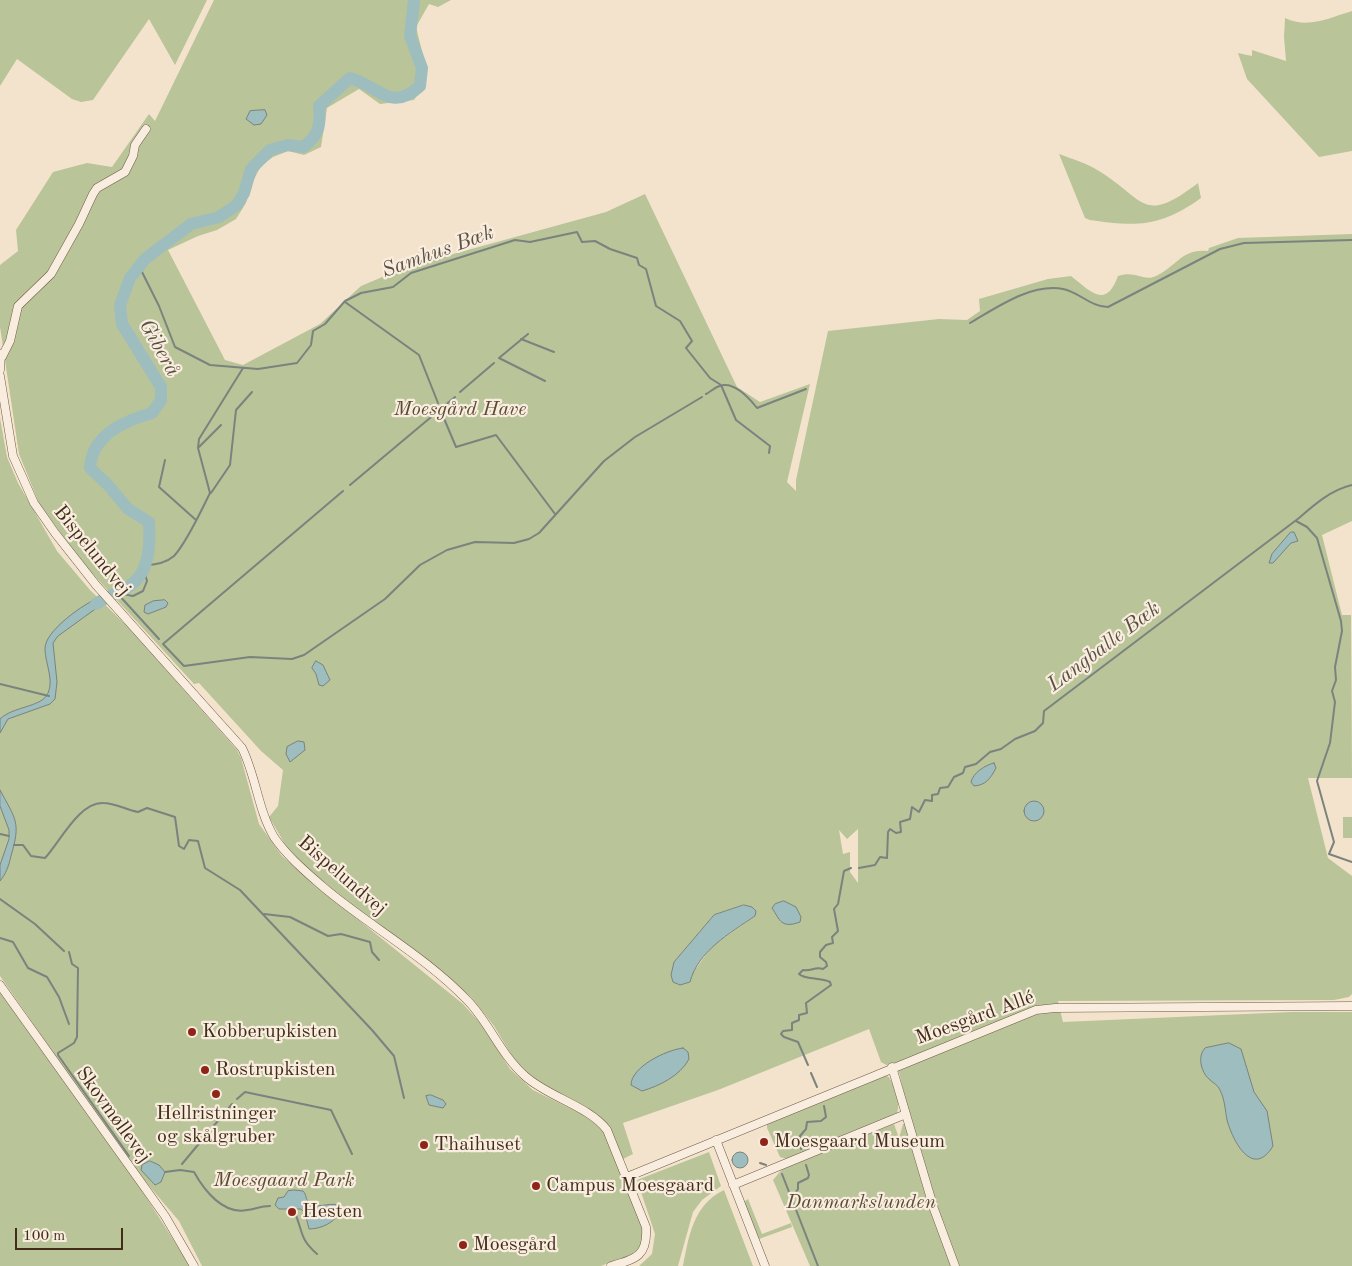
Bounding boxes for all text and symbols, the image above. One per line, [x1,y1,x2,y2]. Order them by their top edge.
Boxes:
water label: Samhus Bæk [378,220,498,284]
water label: Giberå [133,315,185,381]
park label: Moesgård Have [394,398,526,422]
street label: Bispelundvej [48,501,136,601]
water label: Langballe Bæk [1043,596,1165,698]
street label: Bispelundvej [293,831,391,921]
street label: Moesgård Allé [912,985,1038,1051]
place label: Kobberupkisten [202,1020,337,1044]
marker: Kobberupkisten [186,1026,198,1038]
place label: Rostrupkisten [215,1058,336,1082]
street label: Skovmøllevej [70,1062,156,1168]
marker: Rostrupkisten [199,1064,211,1076]
marker: Hellristninger og skålgruber [210,1088,222,1100]
place label: Hellristninger og skålgruber [156,1102,276,1149]
place label: Moesgaard Museum [774,1130,945,1154]
place label: Thaihuset [434,1133,521,1157]
marker: Moesgaard Museum [758,1136,770,1148]
marker: Thaihuset [418,1139,430,1151]
park label: Moesgaard Park [214,1169,354,1193]
place label: Campus Moesgaard [546,1174,714,1198]
marker: Campus Moesgaard [530,1180,542,1192]
park label: Danmarkslunden [786,1191,936,1215]
place label: Hesten [302,1200,363,1224]
marker: Hesten [286,1206,298,1218]
scale bar [18,1218,125,1250]
text: 100 m [23,1229,65,1244]
place label: Moesgård [473,1233,557,1257]
marker: Moesgård [457,1239,469,1251]

